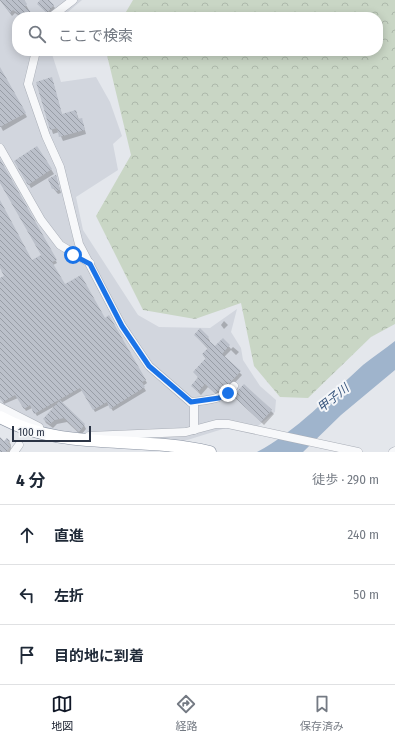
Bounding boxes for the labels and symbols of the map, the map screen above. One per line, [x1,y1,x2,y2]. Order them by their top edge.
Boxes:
route start [64,246,82,264]
water label: 甲子川 [315,380,353,415]
route end [219,384,237,402]
scale bar [12,424,91,443]

